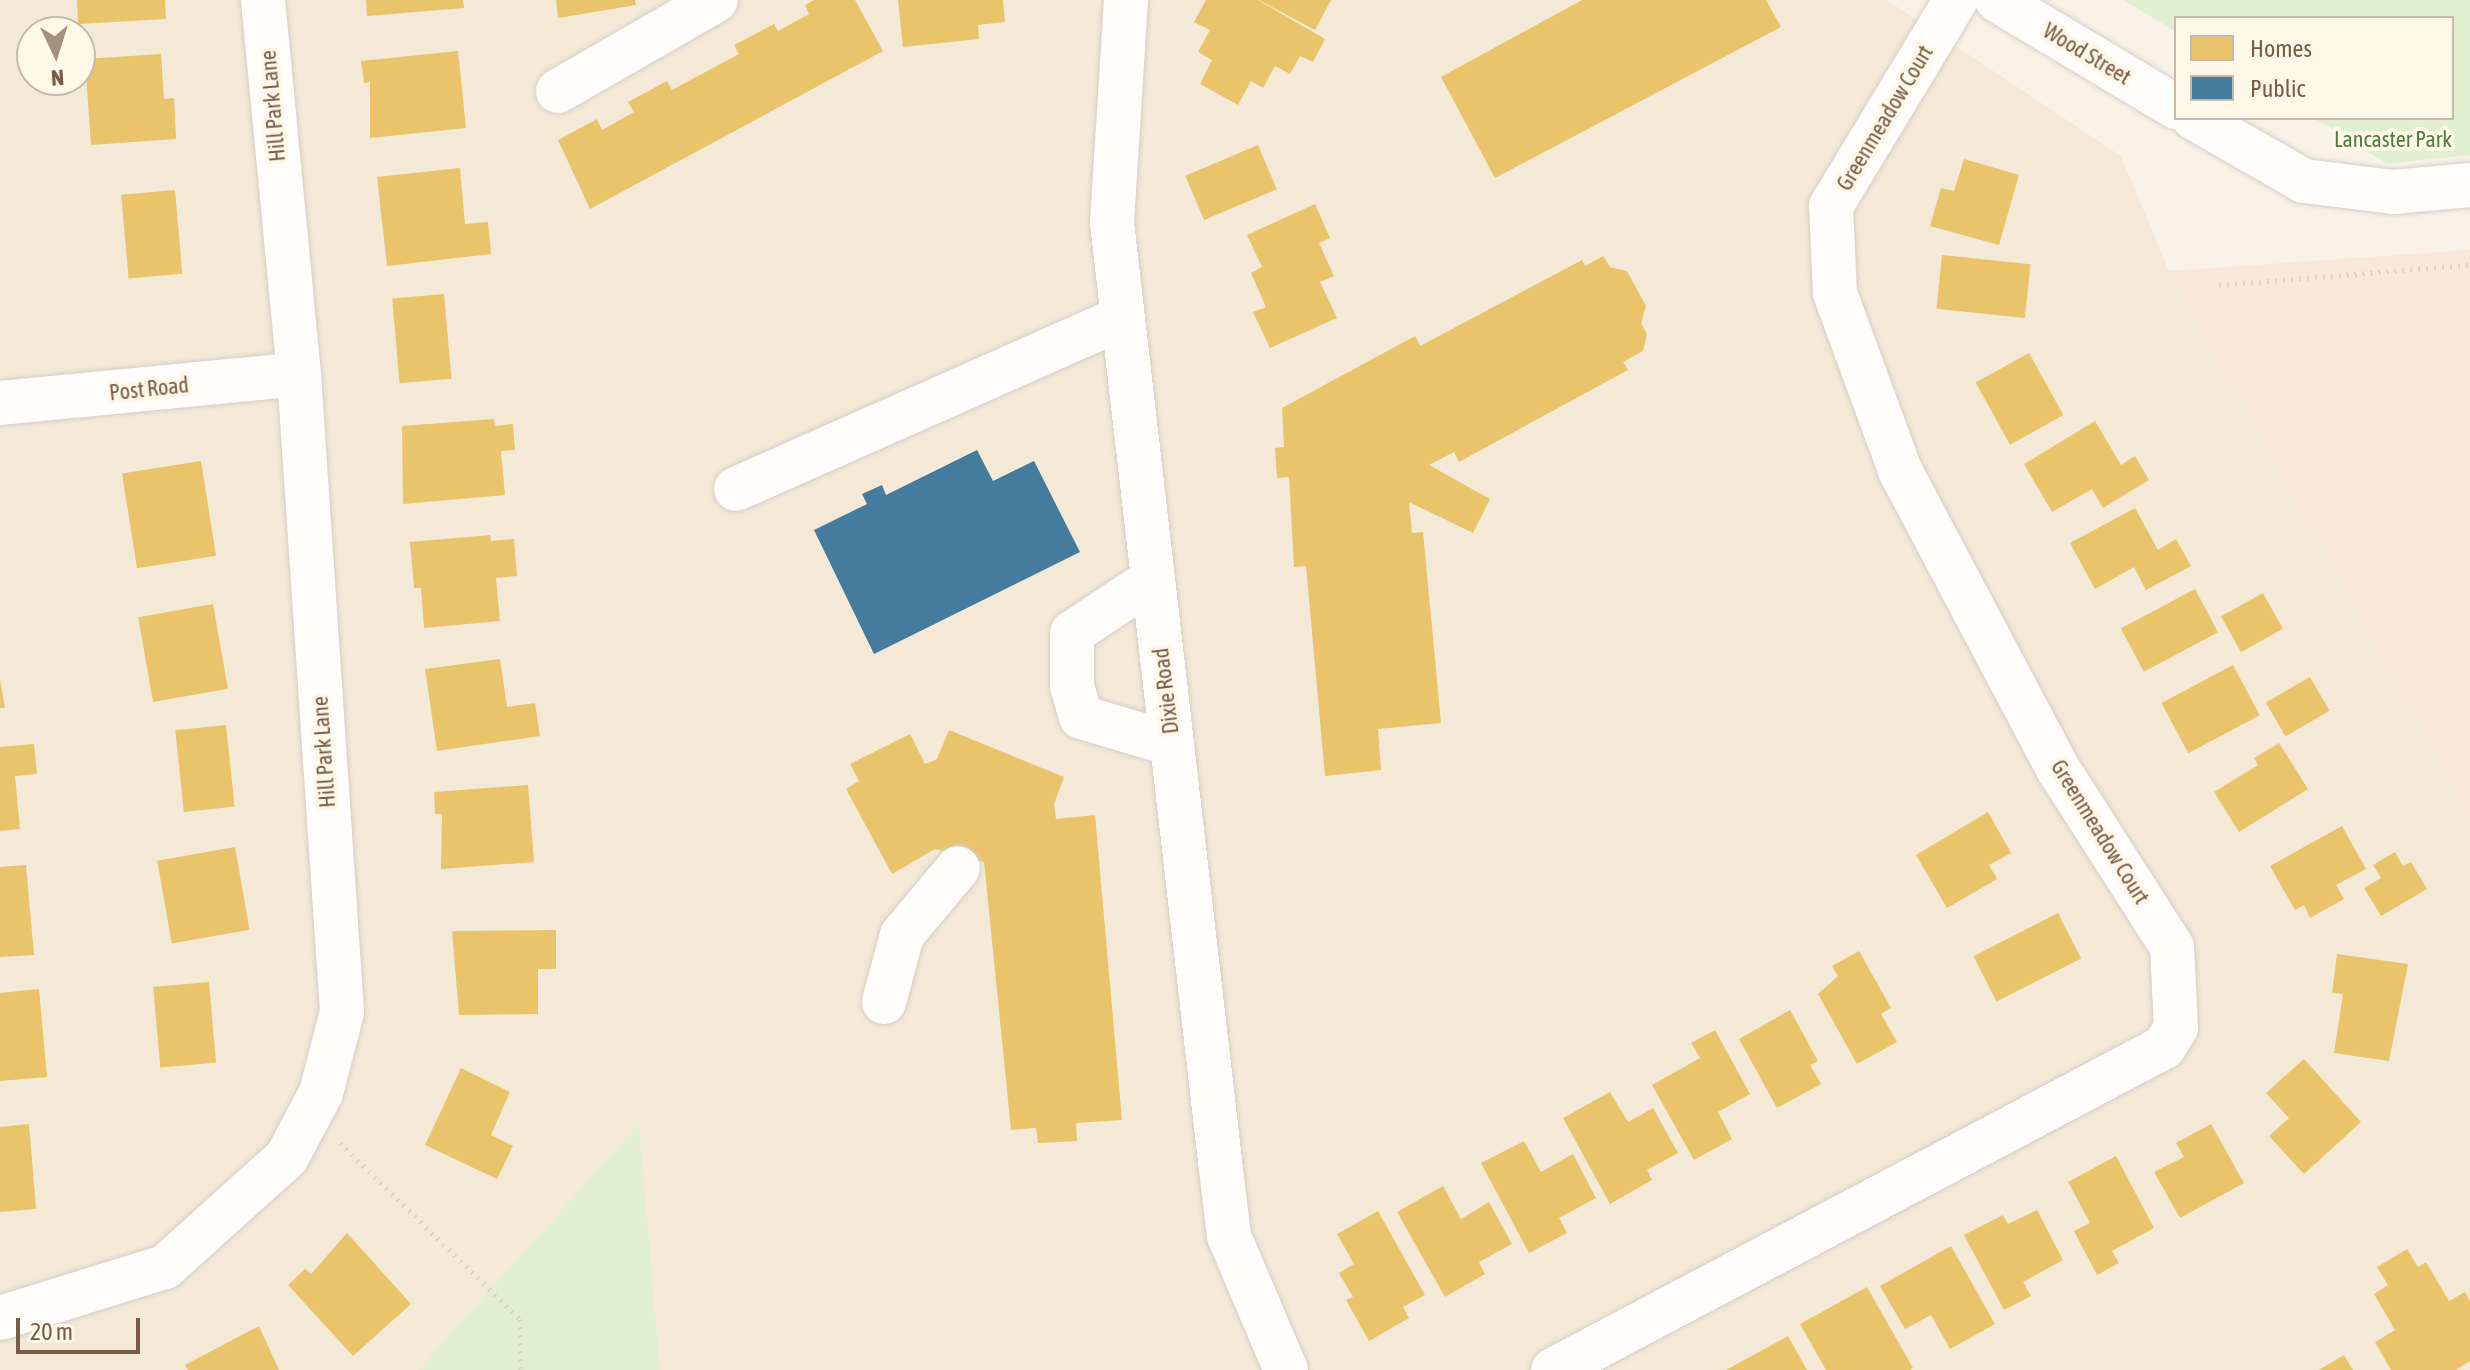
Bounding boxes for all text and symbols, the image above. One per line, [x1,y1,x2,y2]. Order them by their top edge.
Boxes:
north arrow [16,16,96,96]
legend [2174,16,2454,120]
street label: Wood Street [2038,18,2136,90]
text: Homes [2250,35,2312,62]
street label: Greenmeadow Court [1831,41,1939,195]
street label: Hill Park Lane [255,49,291,163]
text: N [50,65,65,91]
text: Public [2250,75,2306,102]
park label: Lancaster Park [2334,127,2452,153]
street label: Post Road [108,372,190,406]
street label: Dixie Road [1148,647,1184,735]
street label: Hill Park Lane [307,695,341,809]
street label: Greenmeadow Court [2045,755,2155,909]
scale bar [20,1302,144,1352]
text: 20 m [30,1318,73,1345]

